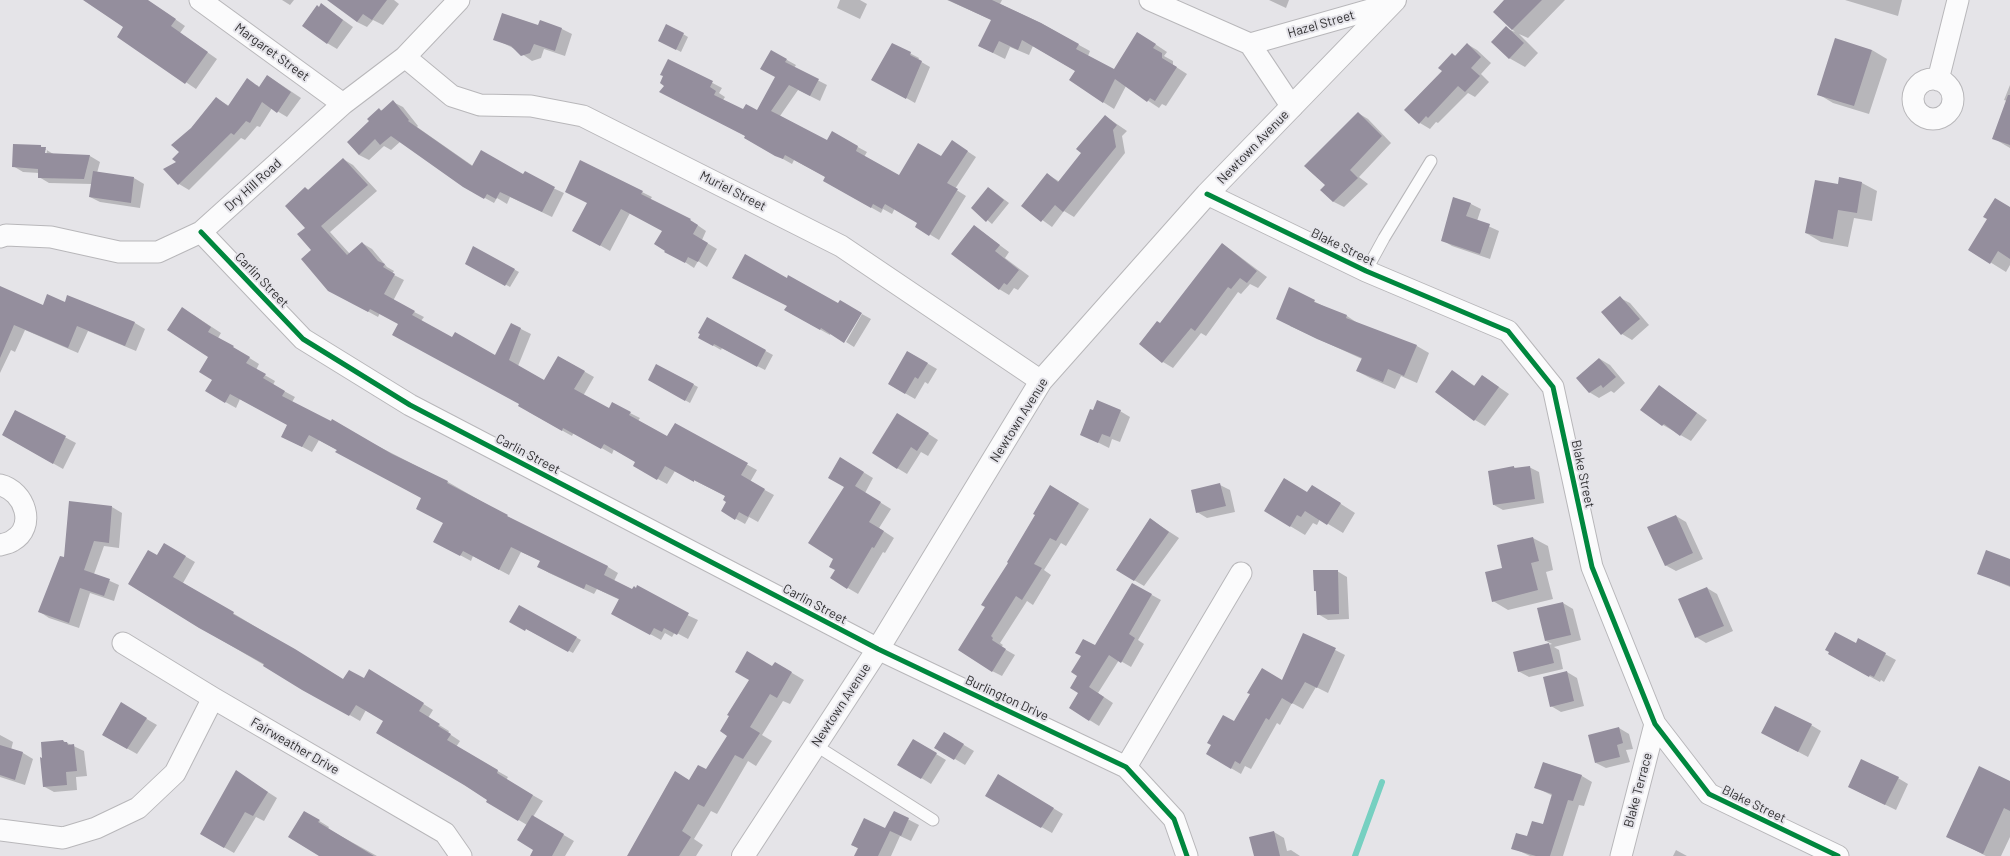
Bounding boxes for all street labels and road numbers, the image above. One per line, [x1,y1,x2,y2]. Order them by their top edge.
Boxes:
street label: Hazel Street [1286,7,1356,41]
street label: Margaret Street [232,20,312,84]
street label: Newtown Avenue [1214,107,1292,187]
street label: Dry Hill Road [221,155,285,215]
street label: Muriel Street [697,168,769,214]
street label: Blake Street [1309,225,1377,269]
street label: Carlin Street [232,249,292,311]
street label: Newtown Avenue [987,375,1051,465]
street label: Carlin Street [493,431,563,477]
street label: Blake Street [1568,439,1598,509]
street label: Carlin Street [780,581,850,627]
street label: Newtown Avenue [808,660,874,750]
street label: Burlington Drive [963,672,1051,724]
street label: Fairweather Drive [248,714,342,778]
street label: Blake Terrace [1621,751,1655,829]
street label: Blake Street [1720,782,1788,826]

